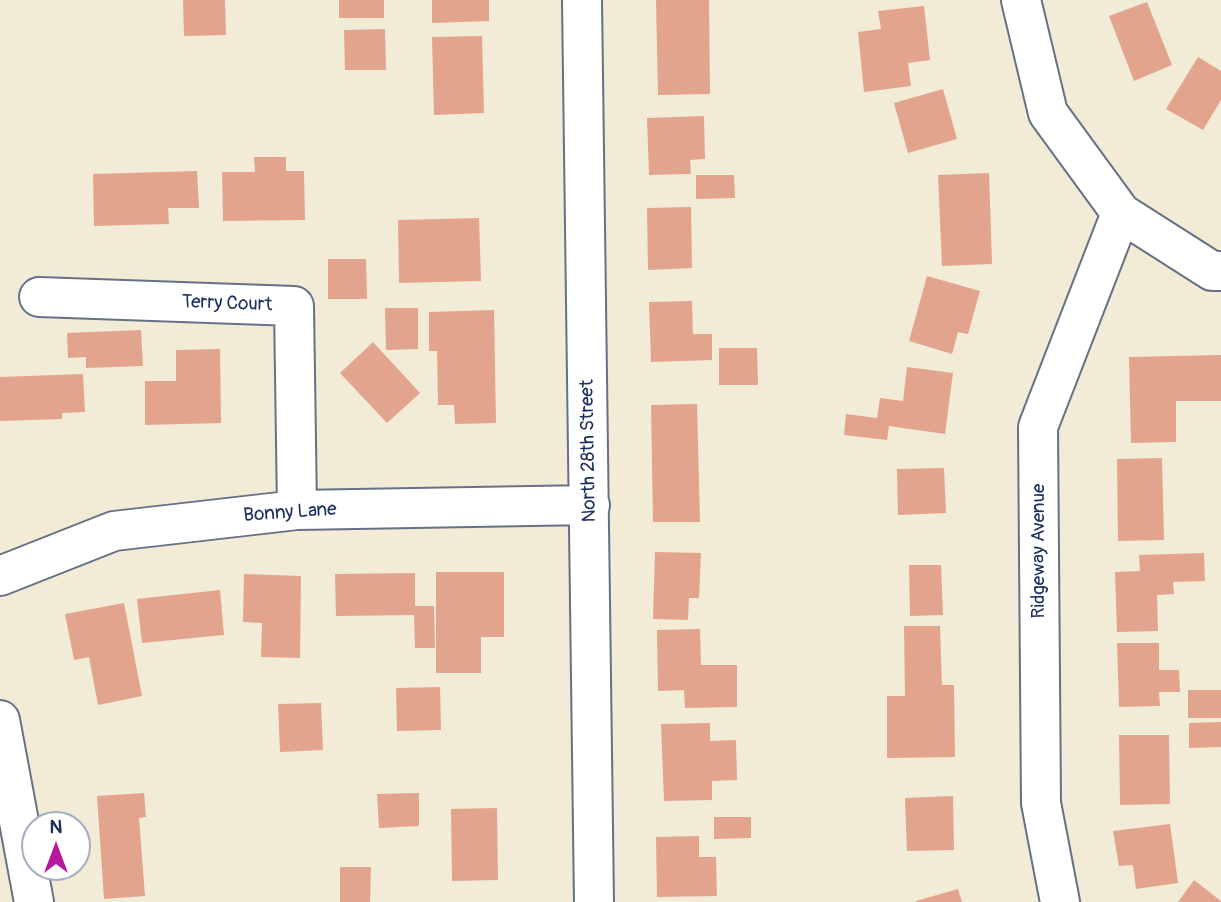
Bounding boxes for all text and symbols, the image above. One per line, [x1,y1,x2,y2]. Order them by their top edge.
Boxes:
street label: Terry Court [181,291,273,317]
street label: North 28th Street [576,379,602,523]
street label: Ridgeway Avenue [1028,484,1050,618]
street label: Bonny Lane [243,498,337,528]
north arrow [21,811,91,881]
text: N [50,815,62,839]

